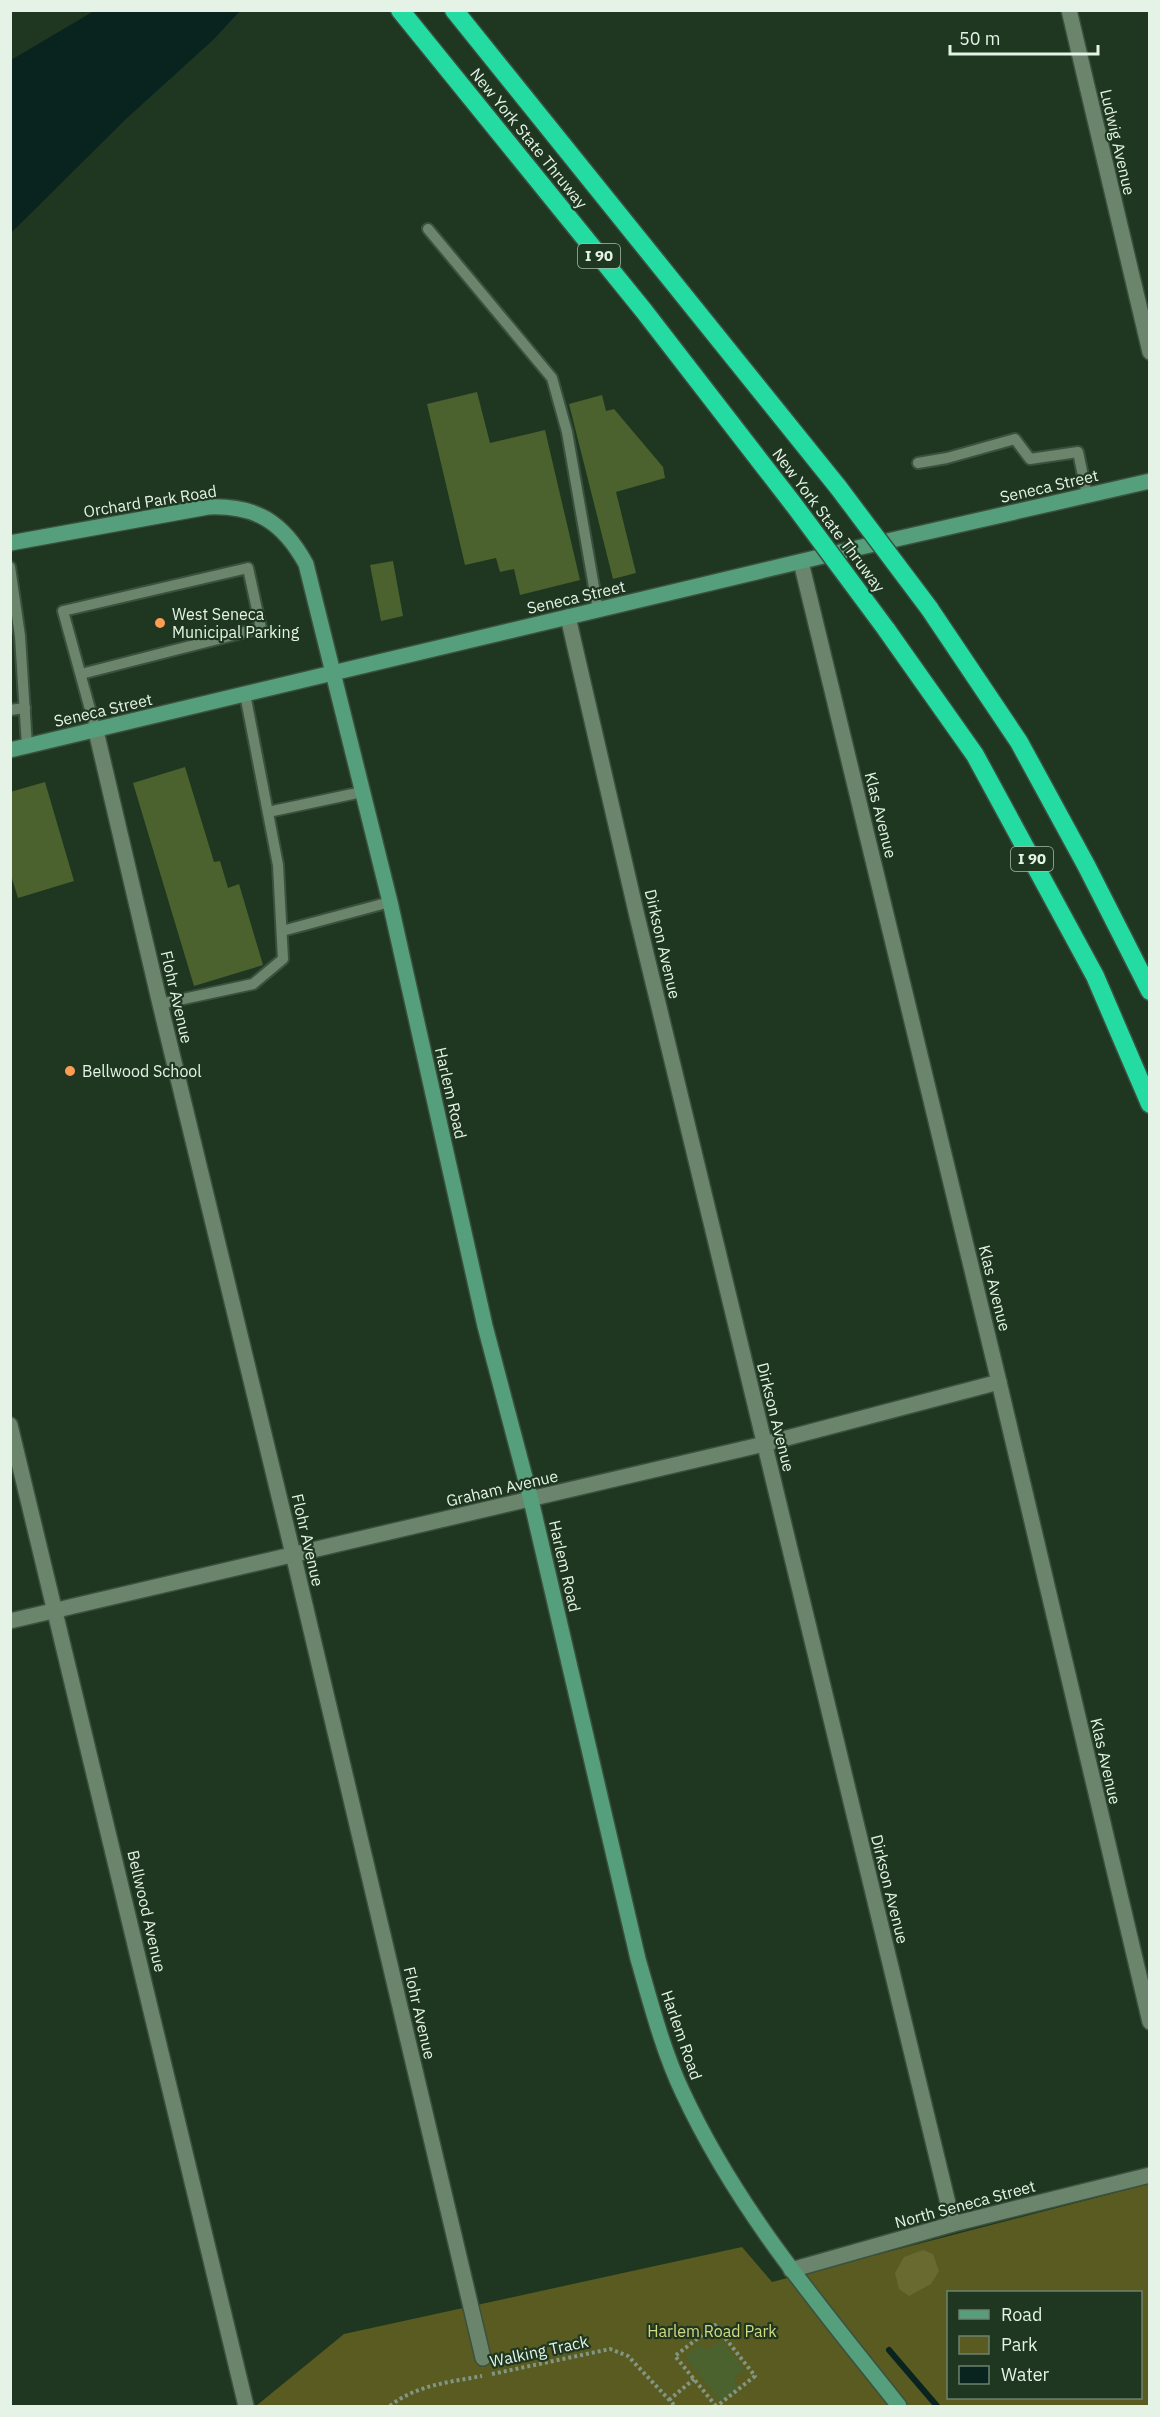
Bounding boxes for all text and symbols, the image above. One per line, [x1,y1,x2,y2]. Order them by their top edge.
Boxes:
scale bar [950,18,1098,56]
text: 50 m [959,27,1001,50]
street label: New York State Thruway [466,64,592,212]
street label: Ludwig Avenue [1096,87,1140,197]
road number: I 90 [578,244,620,268]
street label: New York State Thruway [768,444,890,596]
street label: Seneca Street [998,465,1100,507]
street label: Orchard Park Road [82,481,218,521]
street label: Seneca Street [525,576,627,618]
place label: West Seneca Municipal Parking [172,604,300,642]
marker: West Seneca Municipal Parking [153,616,167,630]
street label: Seneca Street [52,689,154,731]
street label: Klas Avenue [861,770,901,860]
road number: I 90 [1011,847,1053,871]
street label: Dirkson Avenue [641,887,685,1001]
street label: Flohr Avenue [157,949,197,1045]
street label: Harlem Road [431,1045,471,1141]
place label: Bellwood School [82,1061,202,1081]
marker: Bellwood School [63,1064,77,1078]
street label: Klas Avenue [975,1243,1015,1333]
street label: Dirkson Avenue [753,1360,799,1474]
street label: Graham Avenue [444,1465,560,1511]
street label: Flohr Avenue [288,1492,328,1588]
street label: Harlem Road [545,1518,585,1614]
street label: Klas Avenue [1086,1716,1126,1806]
street label: Dirkson Avenue [867,1832,913,1946]
street label: Bellwood Avenue [123,1848,171,1974]
street label: Flohr Avenue [400,1965,440,2061]
street label: Harlem Road [657,1988,707,2082]
street label: North Seneca Street [892,2176,1038,2232]
legend [947,2291,1142,2399]
text: Road [1001,2303,1042,2326]
park label: Harlem Road Park [647,2321,777,2341]
street label: Walking Track [488,2331,591,2371]
text: Park [1001,2333,1038,2356]
text: Water [1001,2363,1050,2386]

